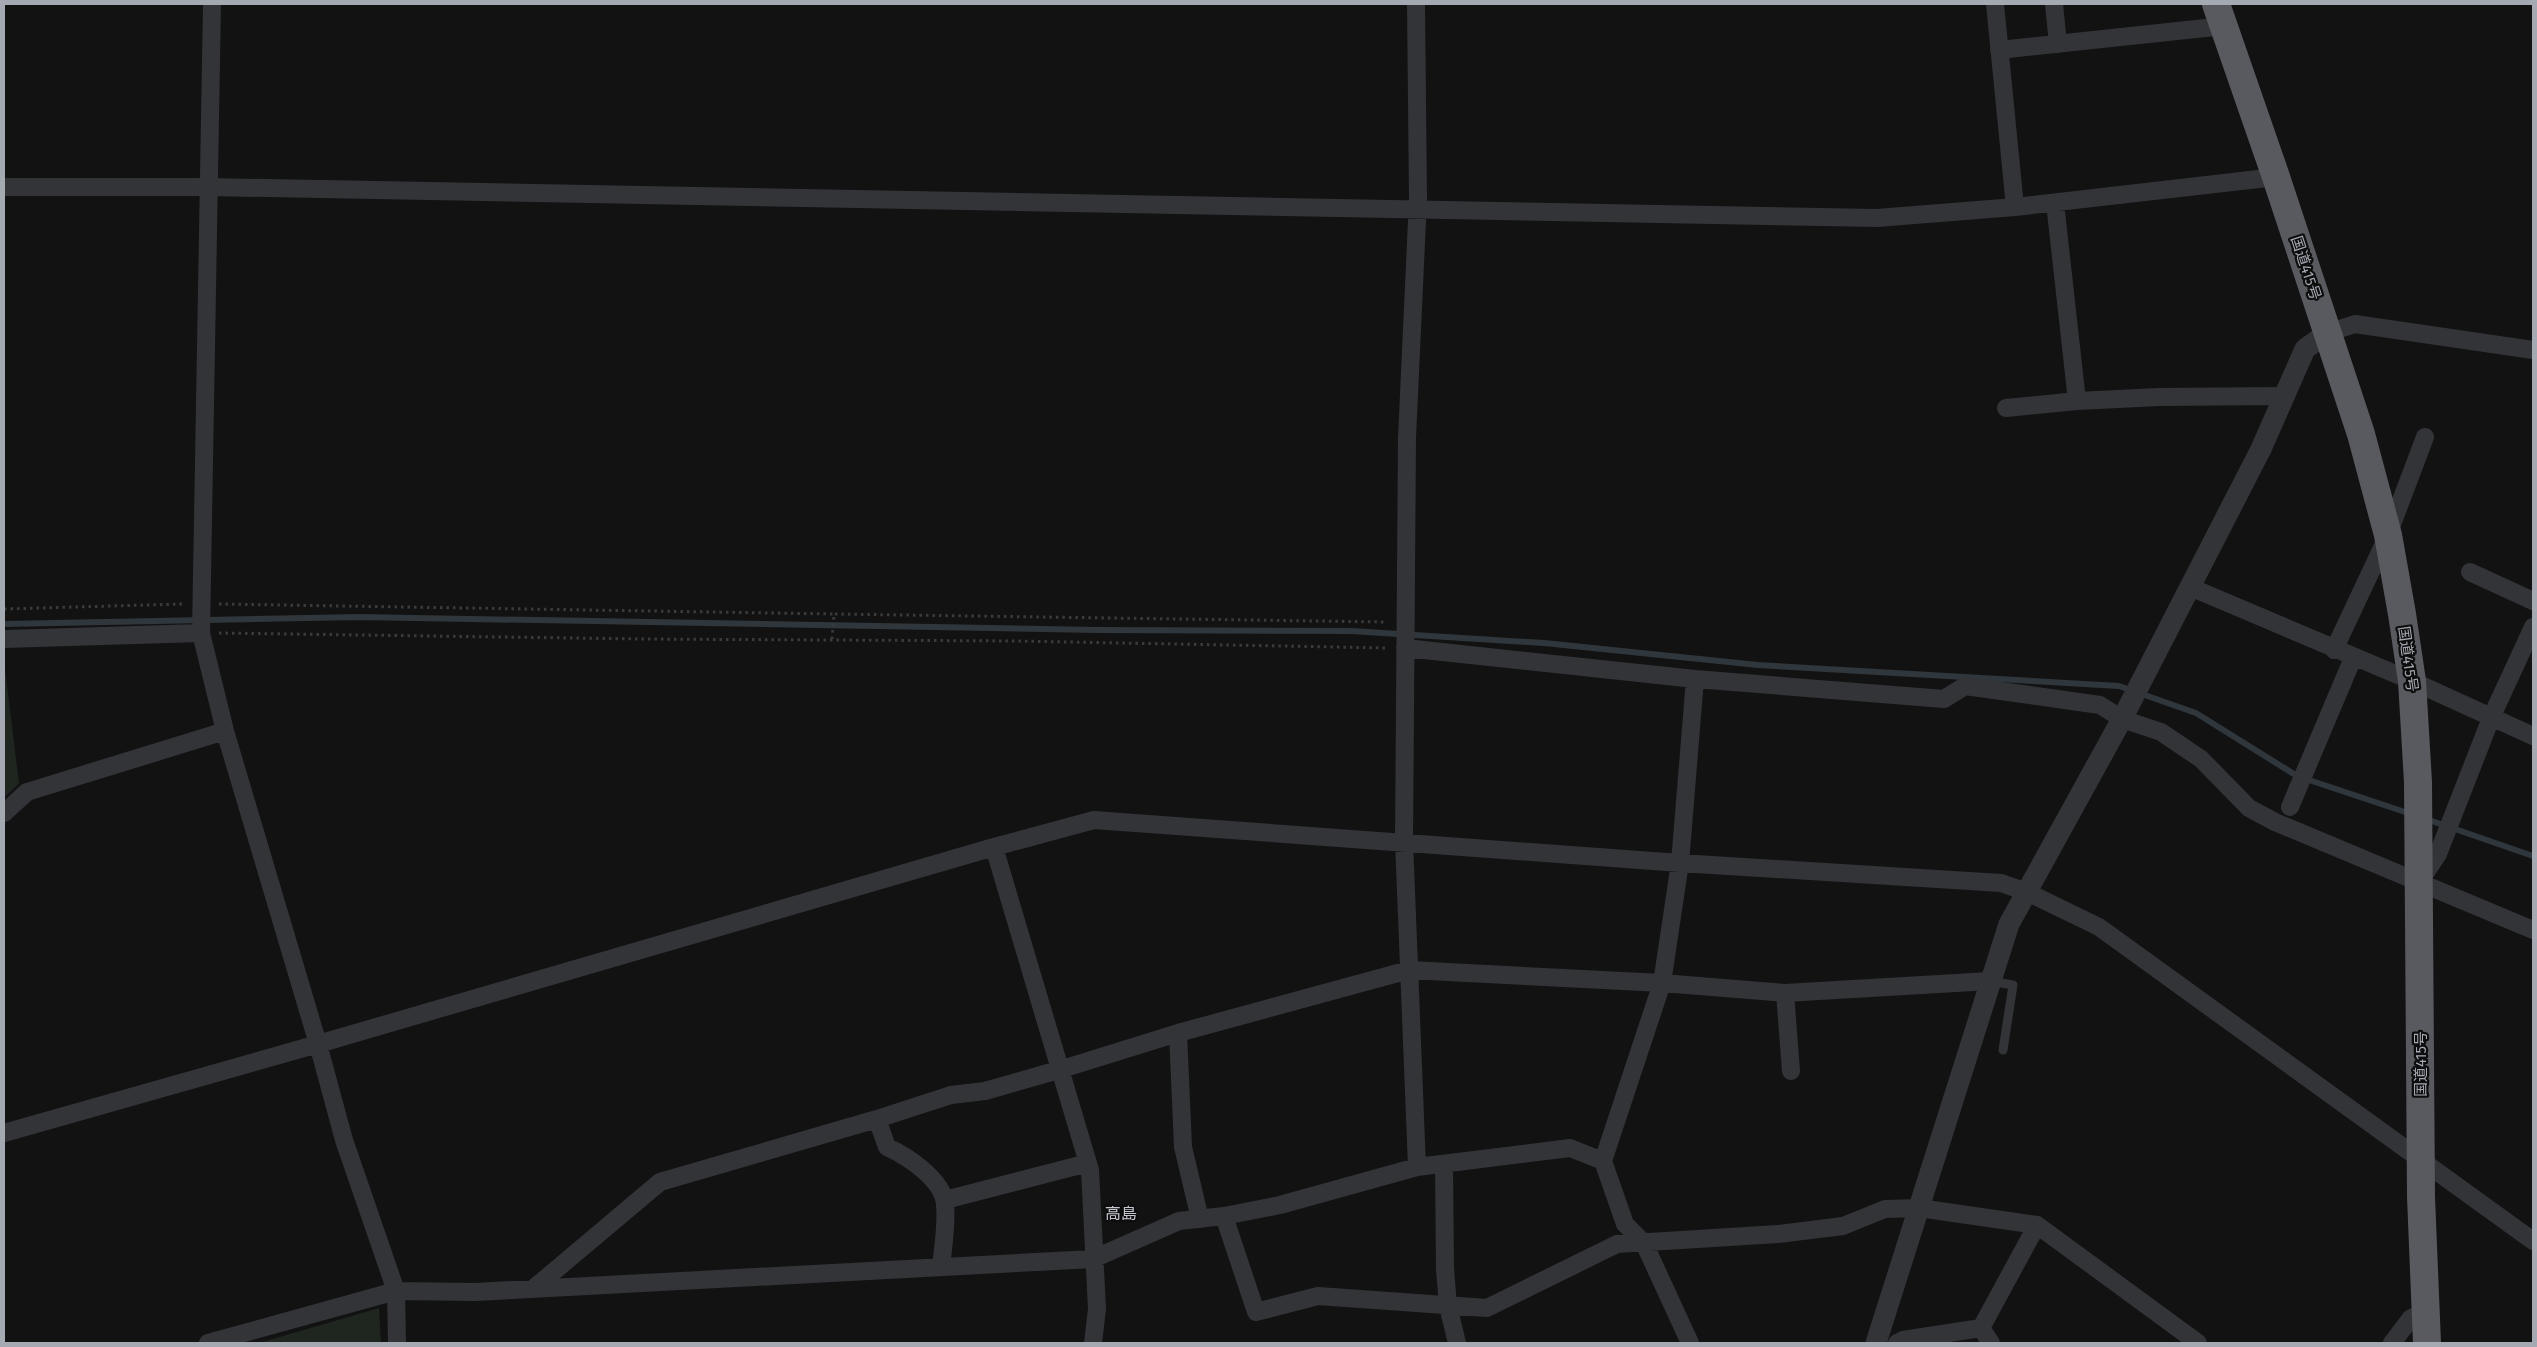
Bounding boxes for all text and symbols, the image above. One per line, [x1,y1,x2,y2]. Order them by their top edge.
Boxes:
street label: 国道415号 [2287,234,2325,302]
street label: 国道415号 [2394,625,2422,693]
street label: 国道415号 [2412,1031,2430,1097]
district label: 高島 [1105,1204,1137,1223]

